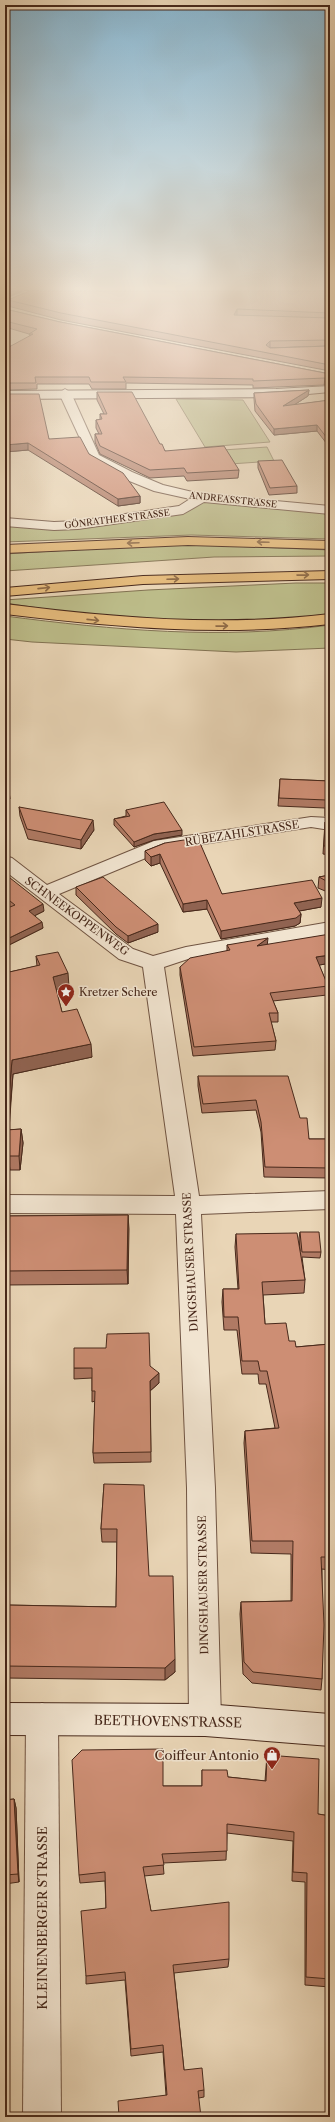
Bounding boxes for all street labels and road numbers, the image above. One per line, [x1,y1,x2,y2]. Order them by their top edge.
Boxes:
street label: ANDREASSTRASSE [187,489,278,510]
street label: GÖNRATHER STRASSE [64,507,170,530]
street label: RÜBEZAHLSTRASSE [184,816,301,849]
street label: SCHNEEKOPPENWEG [22,874,132,959]
street label: DINGSHAUSER STRASSE [179,1192,201,1332]
street label: DINGSHAUSER STRASSE [195,1515,211,1655]
street label: BEETHOVENSTRASSE [94,1712,242,1730]
street label: KLEINENBERGER STRASSE [34,1826,50,2010]

